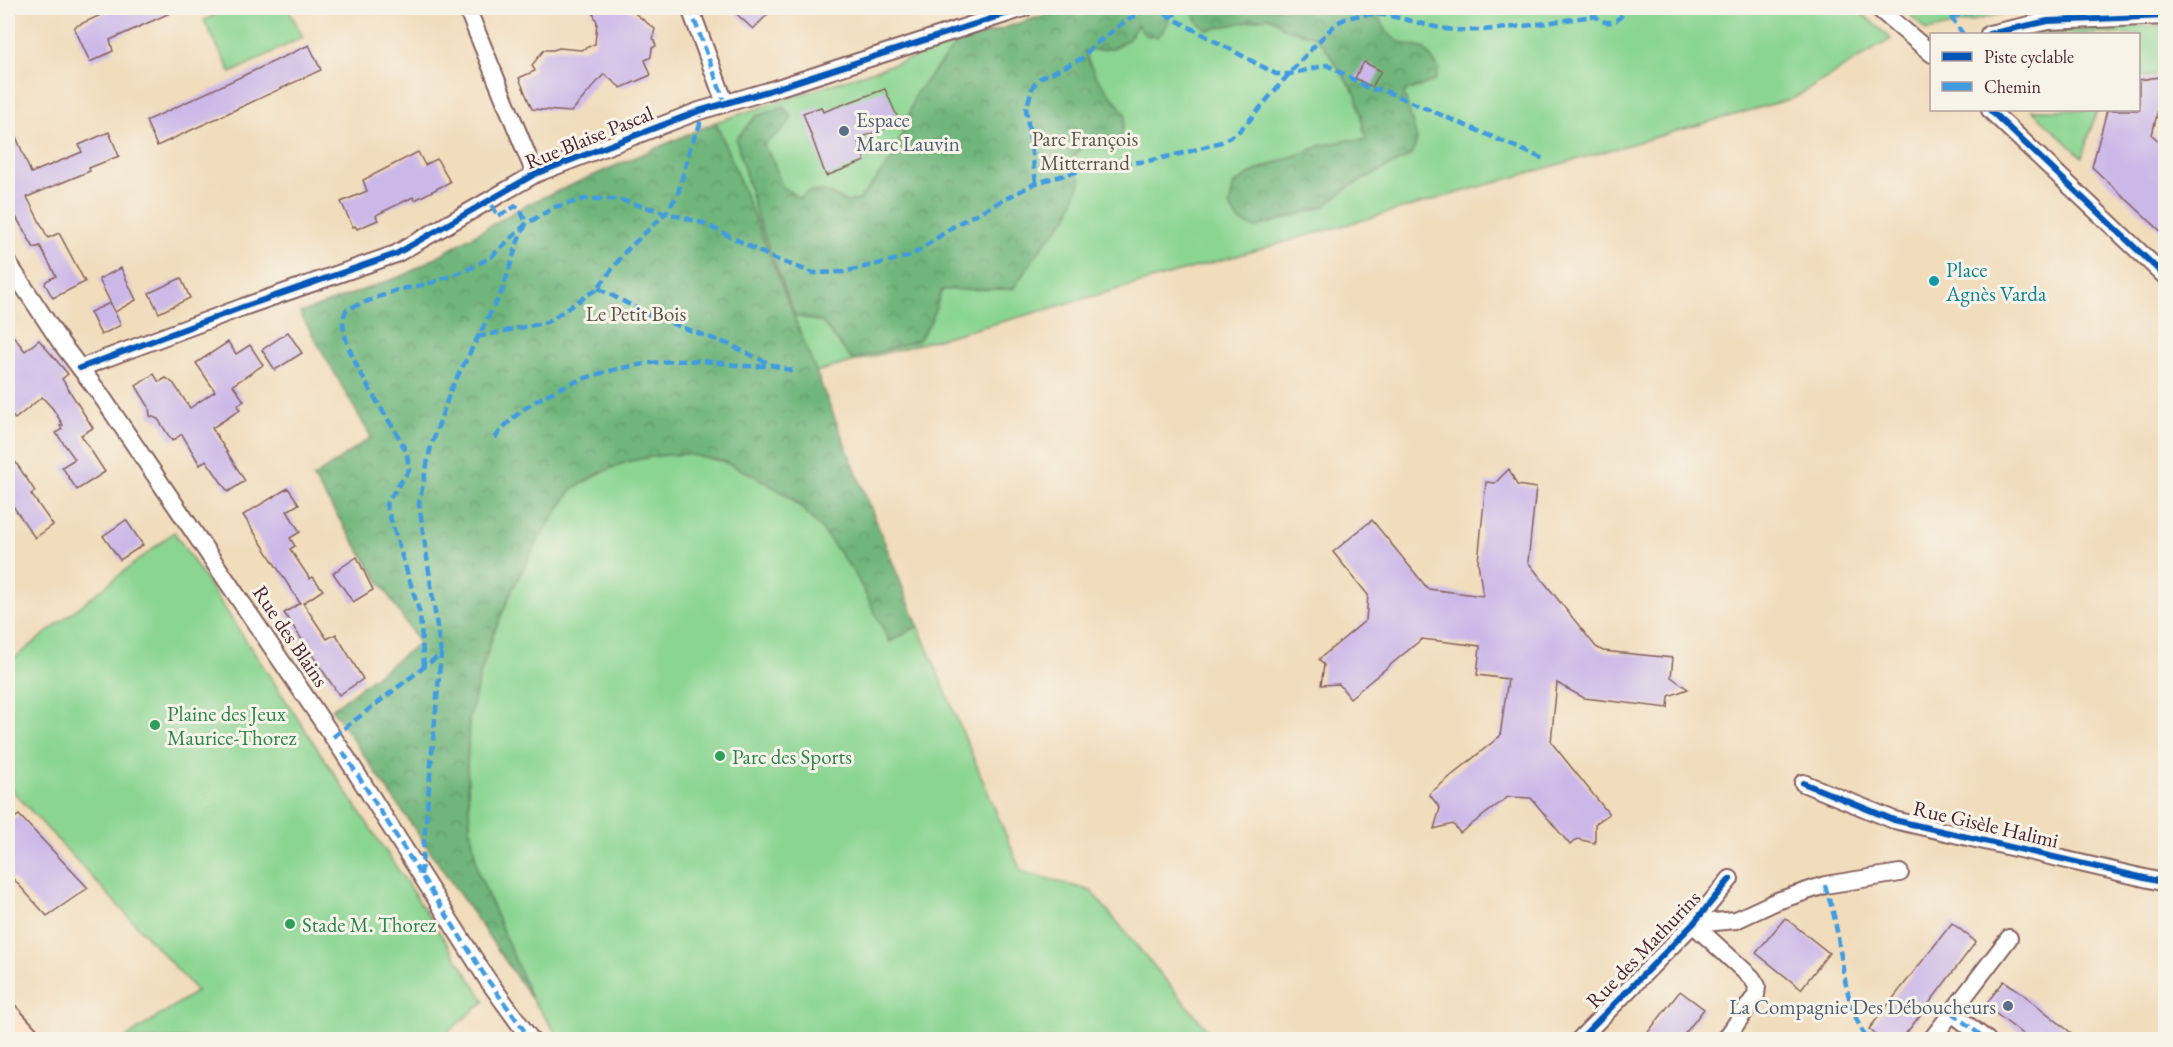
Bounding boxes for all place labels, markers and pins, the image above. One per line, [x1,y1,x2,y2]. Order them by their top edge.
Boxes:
place label: Espace Marc Lauvin [856,106,960,157]
marker: Espace Marc Lauvin [837,124,851,138]
place label: Place Agnès Varda [1945,256,2047,307]
marker: Place Agnès Varda [1927,274,1941,288]
place label: Plaine des Jeux Maurice-Thorez [167,700,296,751]
marker: Plaine des Jeux Maurice-Thorez [148,718,162,732]
place label: Parc des Sports [732,743,852,770]
marker: Parc des Sports [713,749,727,763]
place label: Stade M. Thorez [302,911,436,938]
marker: Stade M. Thorez [283,917,297,931]
place label: La Compagnie Des Déboucheurs [1729,993,1996,1020]
marker: La Compagnie Des Déboucheurs [2001,999,2015,1013]

